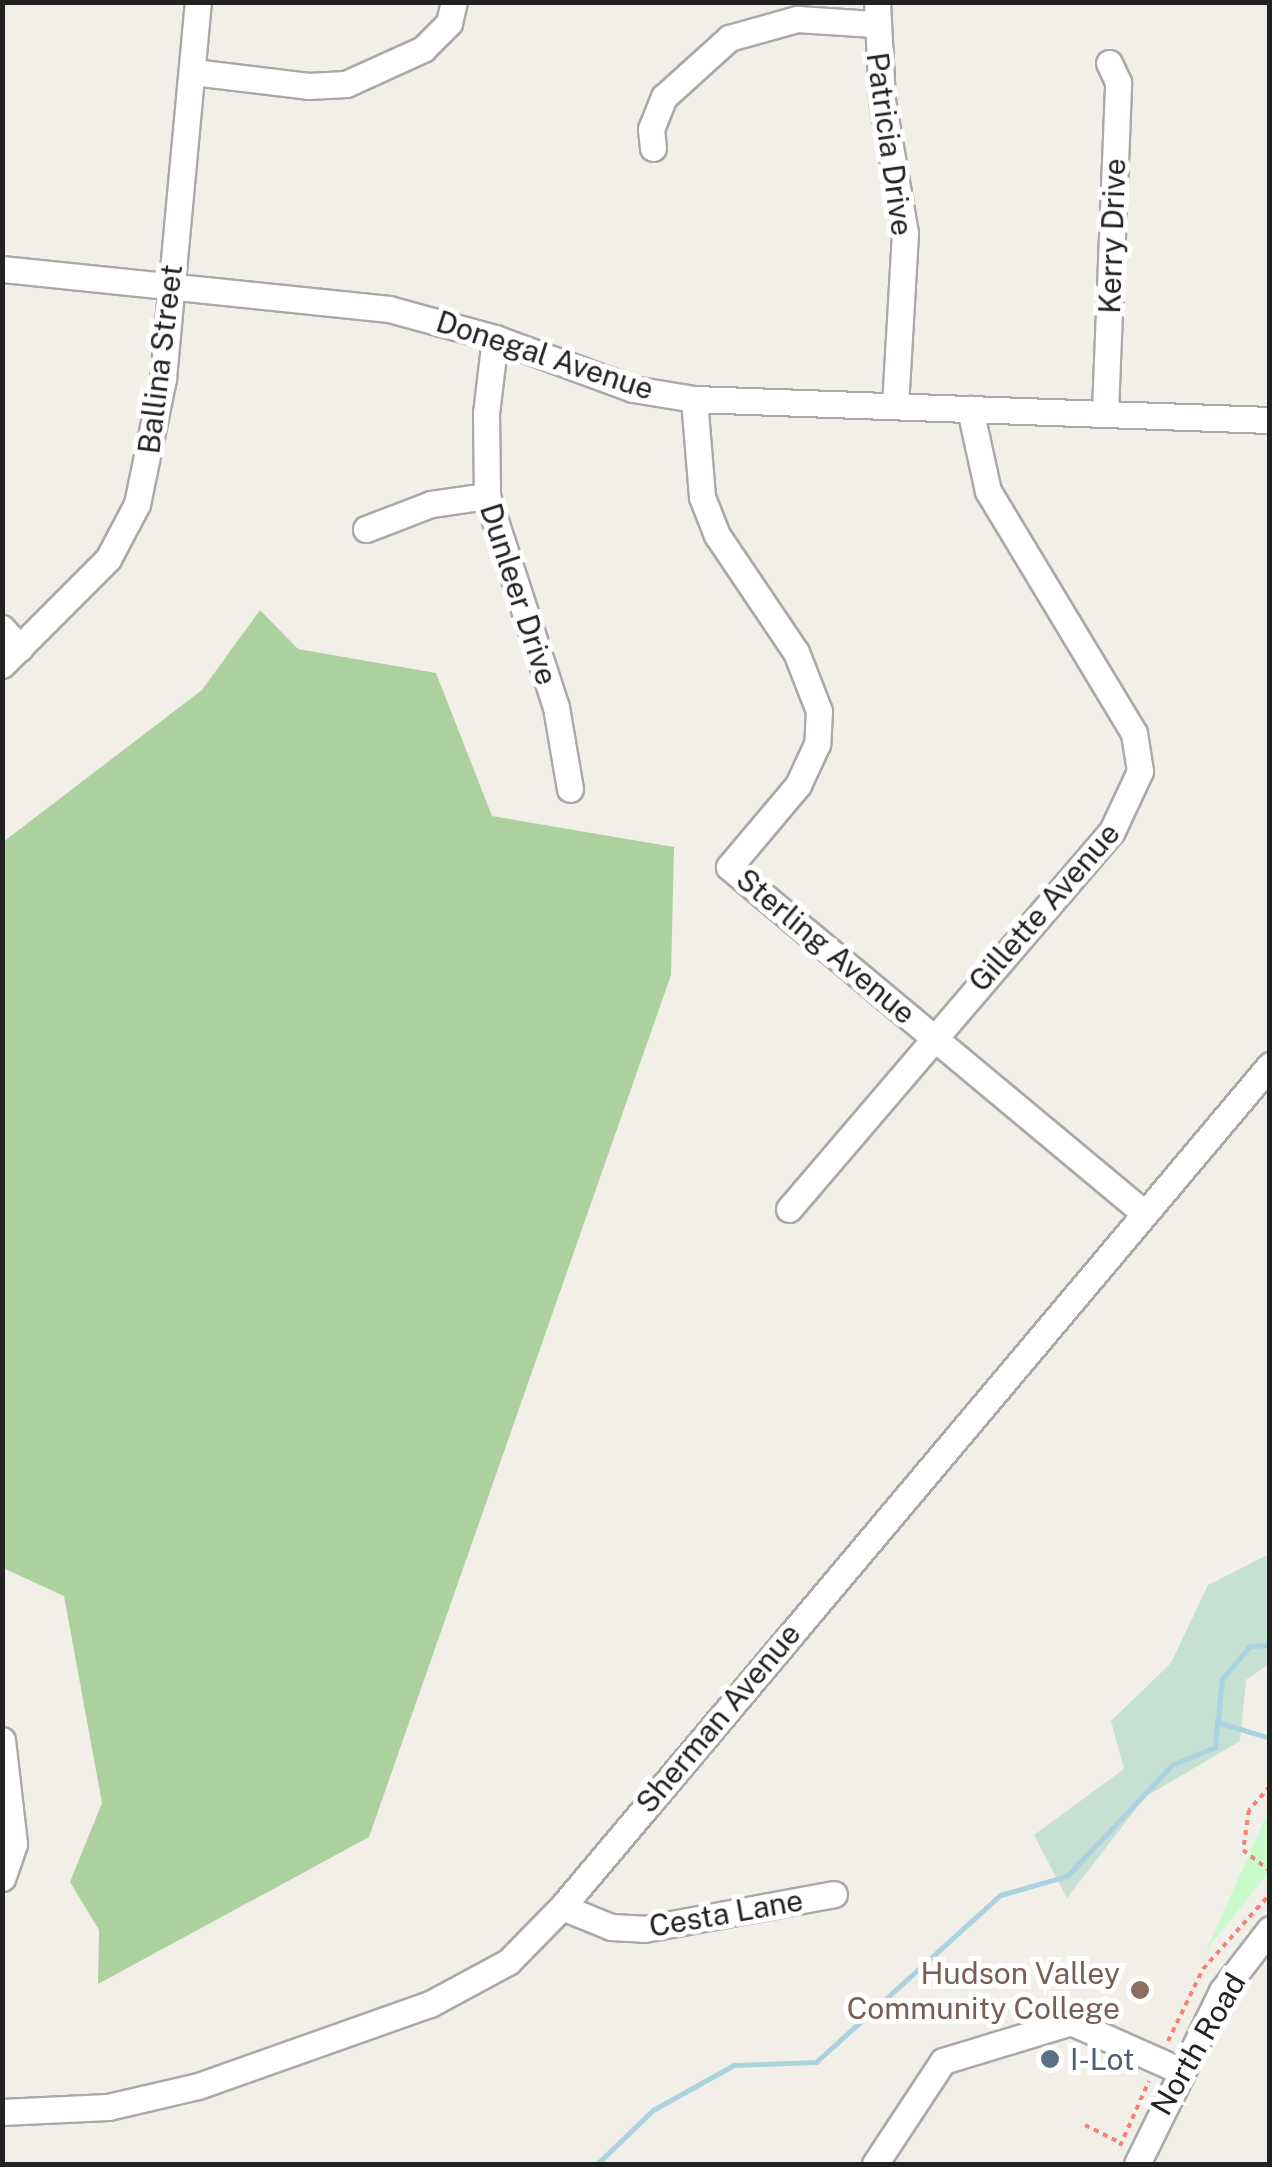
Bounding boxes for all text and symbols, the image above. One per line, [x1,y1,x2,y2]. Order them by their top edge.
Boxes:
street label: Patricia Drive [859,50,921,238]
street label: Kerry Drive [1091,158,1133,314]
street label: Ballina Street [131,262,189,456]
street label: Donegal Avenue [432,303,658,407]
street label: Dunleer Drive [473,499,565,689]
street label: Gillette Avenue [961,815,1127,999]
street label: Sterling Avenue [729,861,923,1031]
street label: Sherman Avenue [628,1616,808,1820]
street label: Cesta Lane [646,1882,806,1944]
place label: Hudson Valley Community College [847,1955,1120,2026]
street label: North Road [1143,1967,1253,2121]
marker: Hudson Valley Community College [1129,1979,1151,2001]
place label: I-Lot [1070,2041,1134,2077]
marker: I-Lot [1039,2048,1061,2070]

